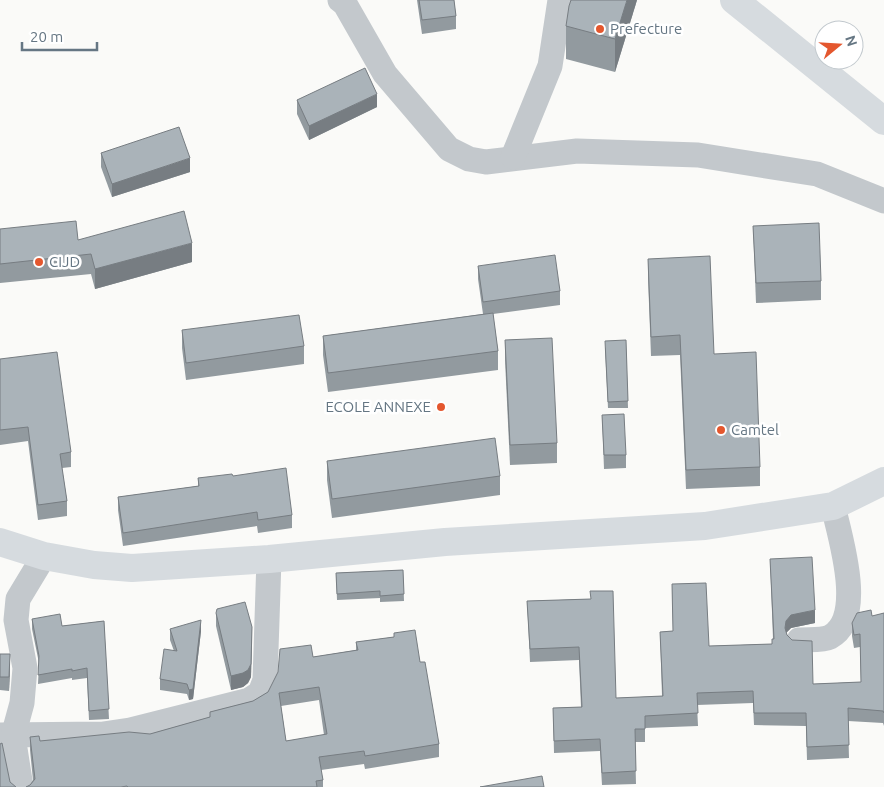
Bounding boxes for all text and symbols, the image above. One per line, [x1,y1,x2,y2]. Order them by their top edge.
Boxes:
scale bar [22,20,98,52]
place label: Prefecture [610,20,682,37]
north arrow [814,20,864,70]
marker: Prefecture [594,23,606,35]
text: 20 m [30,28,63,45]
text: N [842,34,861,48]
place label: CIJD [49,253,80,270]
marker: CIJD [33,256,45,268]
place label: ECOLE ANNEXE [325,398,431,415]
marker: ECOLE ANNEXE [435,401,447,413]
place label: Camtel [731,421,779,438]
marker: Camtel [715,424,727,436]

